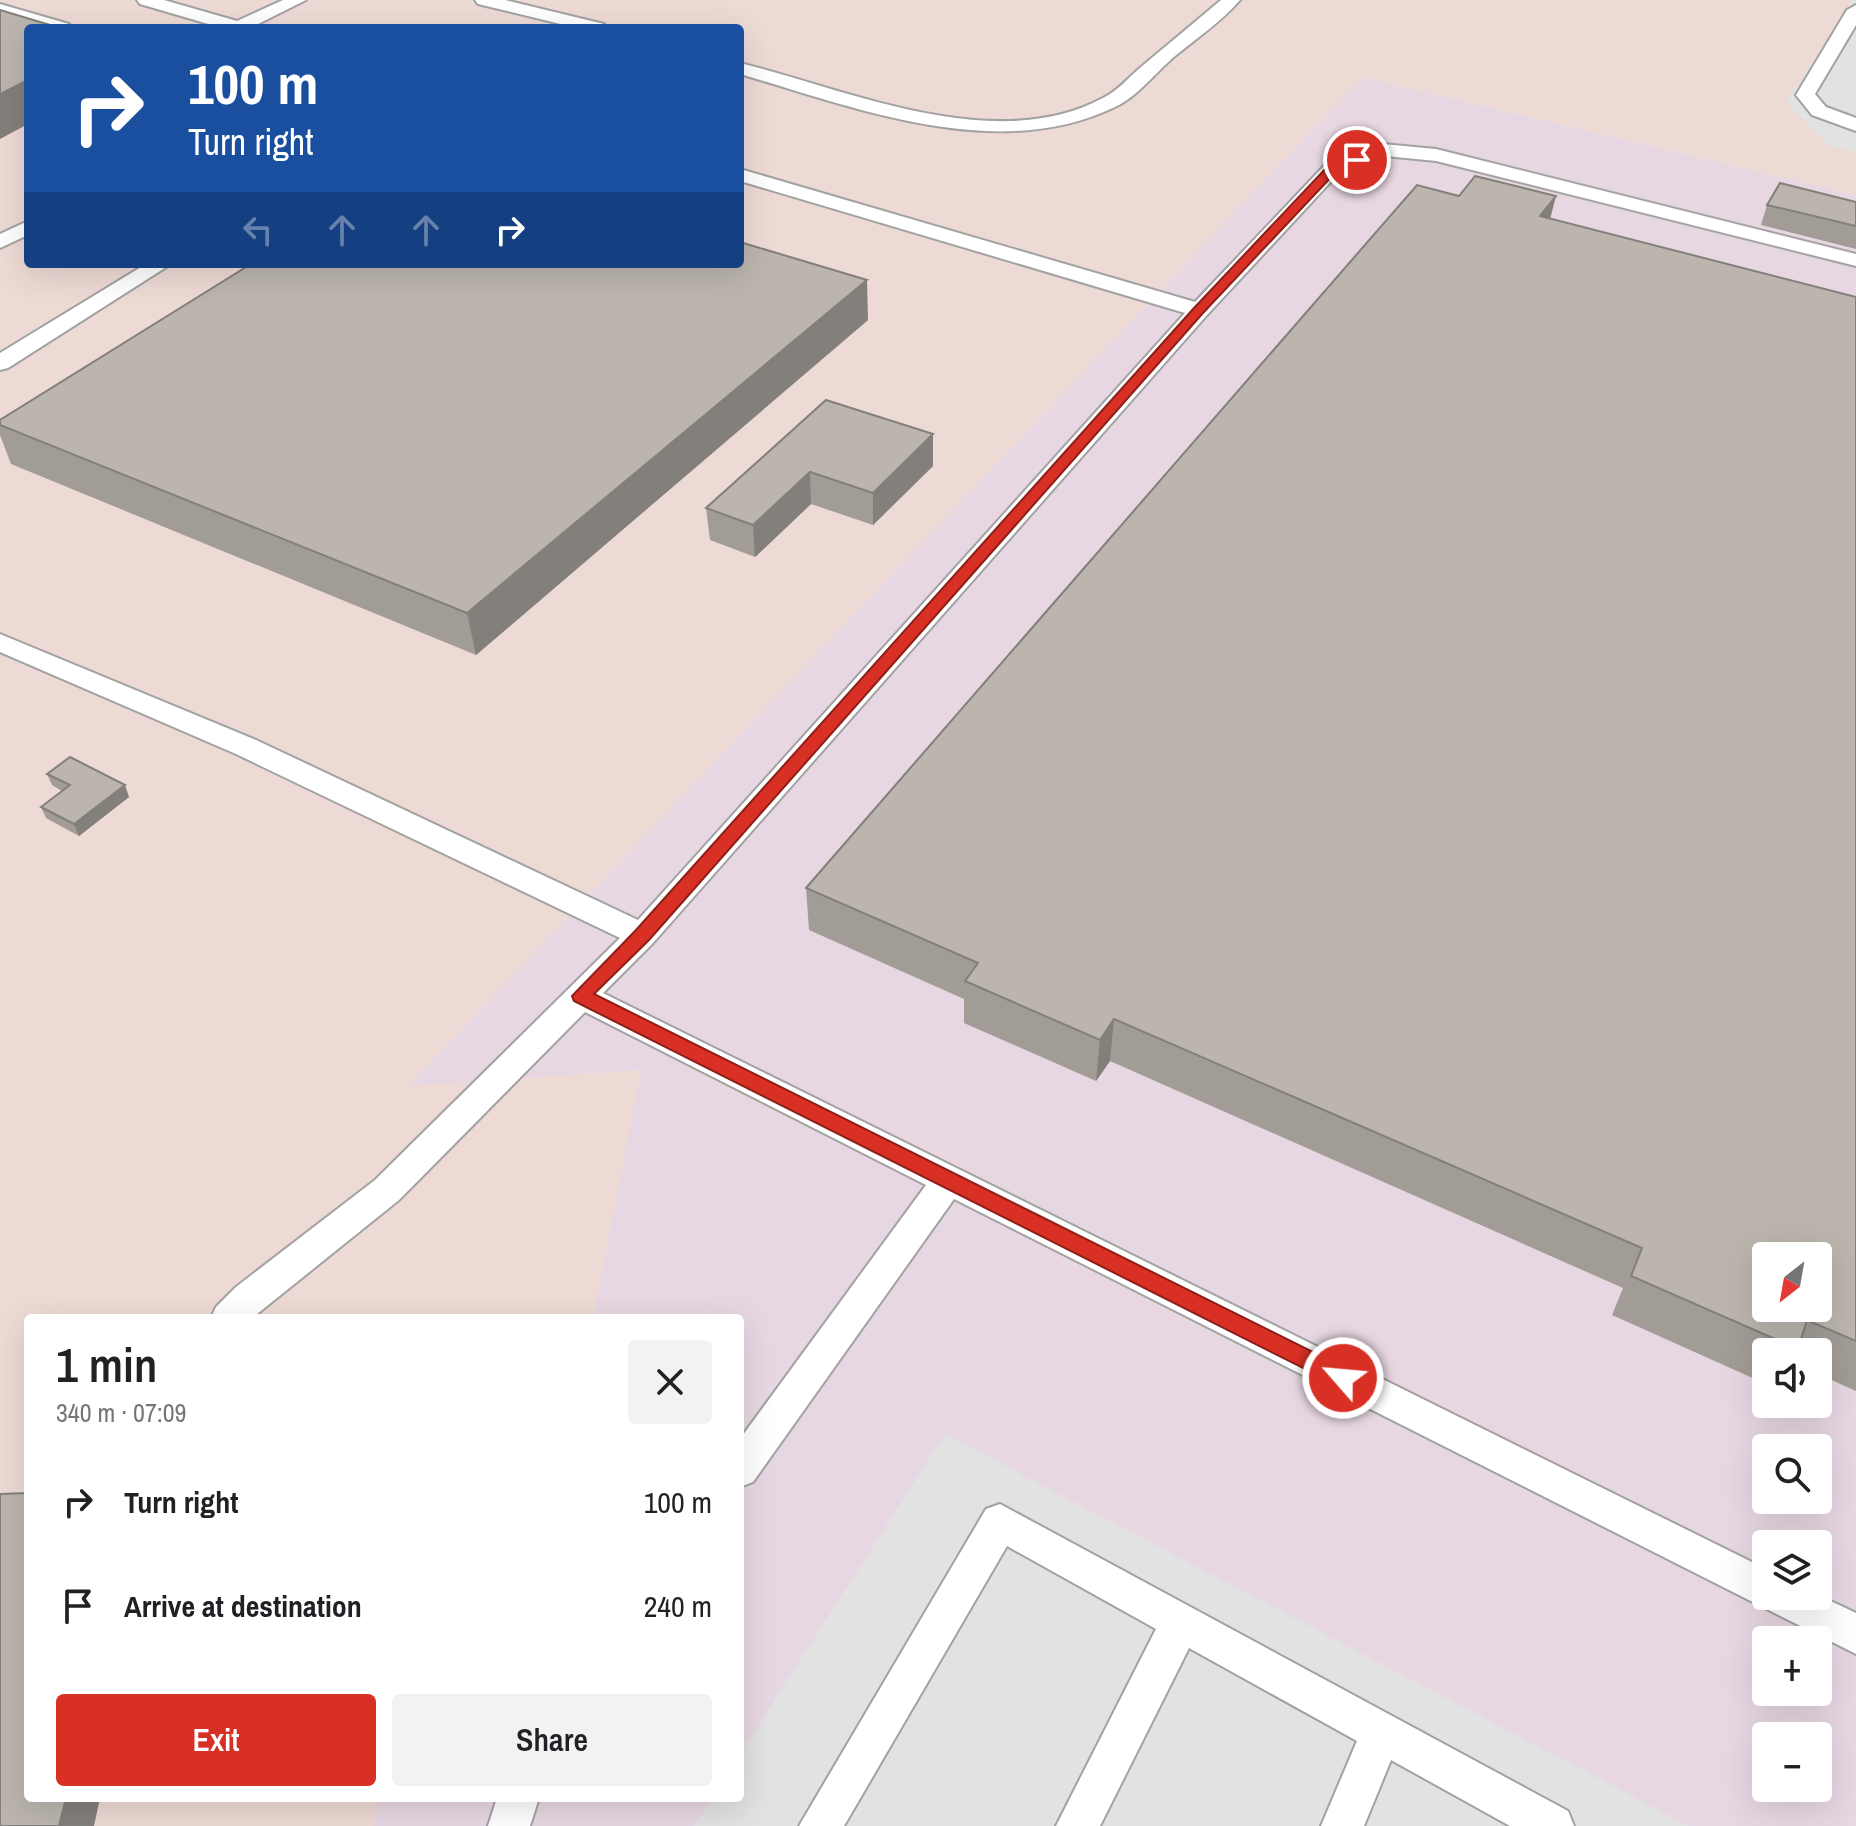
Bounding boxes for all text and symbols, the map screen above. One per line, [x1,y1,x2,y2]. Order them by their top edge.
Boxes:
text: 100 m [188,46,318,121]
icon: right [56,56,160,160]
text: Turn right [188,118,313,166]
pin [1323,126,1391,194]
icon: arrive [1335,138,1379,182]
icon: left [236,208,280,252]
icon: ahead [320,208,364,252]
icon: ahead [404,208,448,252]
icon: right [488,208,532,252]
north arrow [1752,1242,1832,1322]
map controls [1752,1242,1832,1802]
text: 1 min [56,1332,157,1397]
position arrow [1301,1336,1385,1420]
button: sound [1752,1338,1832,1418]
button: close [628,1340,712,1424]
text: 340 m · 07:09 [56,1395,186,1430]
button: search [1752,1434,1832,1514]
icon: right [56,1480,100,1524]
text: Turn right [124,1482,238,1522]
text: 100 m [644,1482,712,1522]
button: layers [1752,1530,1832,1610]
icon: arrive [56,1584,100,1628]
text: Arrive at destination [124,1586,362,1626]
text: 240 m [644,1586,712,1626]
button: + [1752,1626,1832,1706]
button: Exit [56,1694,376,1786]
button: Share [392,1694,712,1786]
button: − [1752,1722,1832,1802]

